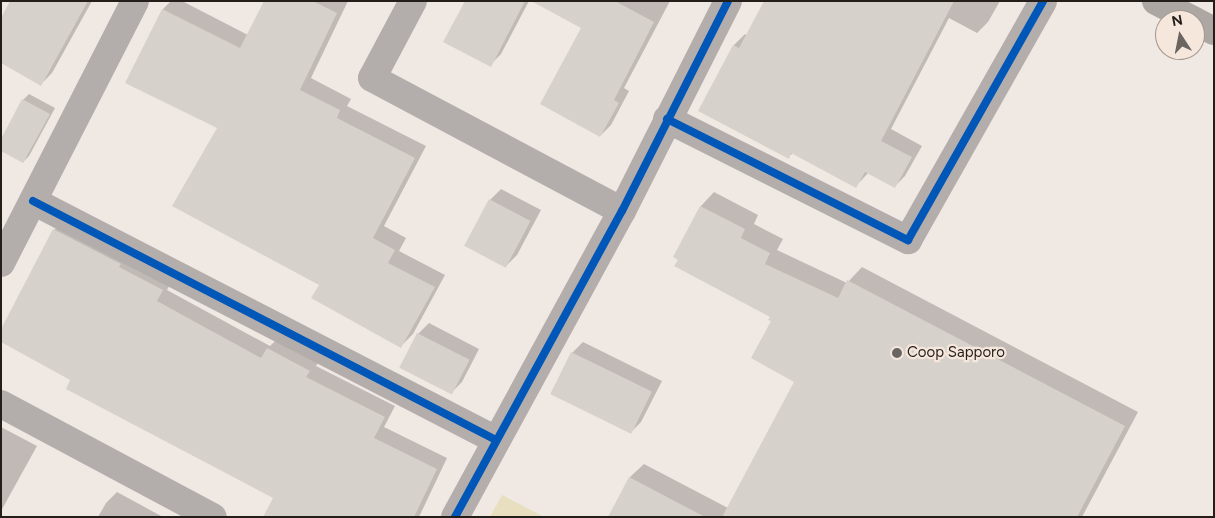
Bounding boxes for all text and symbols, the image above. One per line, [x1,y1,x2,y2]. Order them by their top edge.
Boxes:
north arrow [1155,10,1205,60]
text: N [1170,11,1184,30]
place label: Coop Sapporo [907,344,1005,362]
marker: Coop Sapporo [891,347,903,359]

